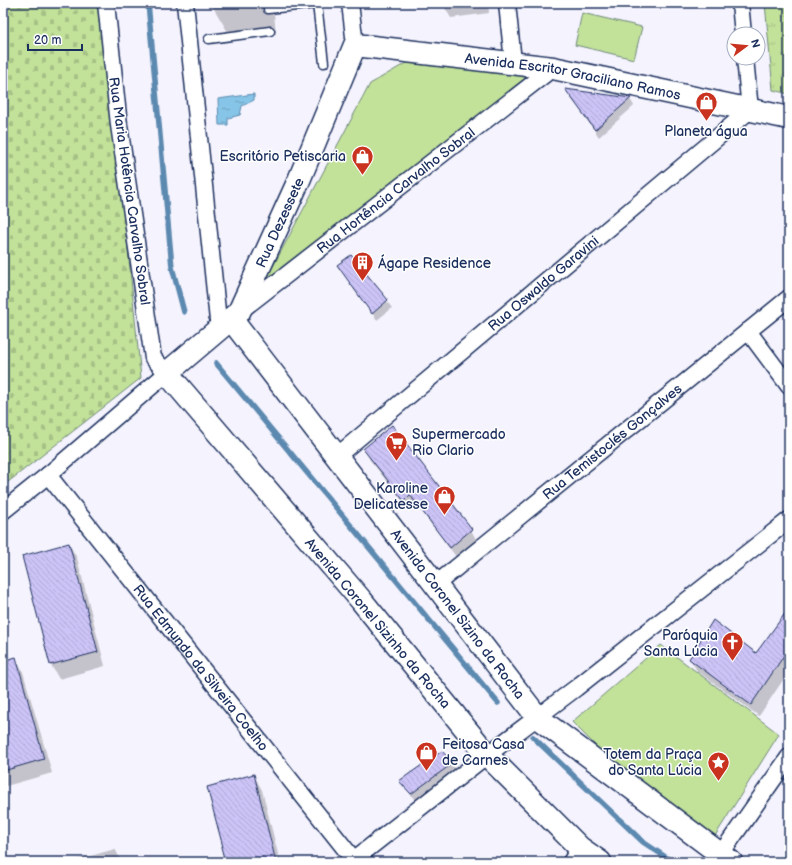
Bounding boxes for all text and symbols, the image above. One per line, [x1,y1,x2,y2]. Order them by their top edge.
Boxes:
scale bar [28,26,82,52]
north arrow [726,26,766,66]
text: 20 m [34,33,61,48]
text: N [748,38,763,49]
street label: Avenida Escritor Graciliano Ramos [464,50,682,104]
street label: Rua Maria Hotência Carvalho Sobral [105,76,154,306]
shop icon: Planeta água [693,90,719,123]
place label: Planeta água [664,123,748,140]
street label: Rua Hortência Carvalho Sobral [313,124,478,257]
shop icon: Escritório Petiscaria [349,143,375,176]
place label: Escritório Petiscaria [219,148,346,165]
street label: Rua Dezessete [252,175,308,270]
street label: Rua Oswaldo Garavini [485,232,602,335]
building icon: Ágape Residence [349,250,375,283]
place label: Ágape Residence [378,254,491,272]
street label: Rua Temistoclés Gonçalves [539,380,686,503]
place label: Supermercado Rio Clario [412,426,506,459]
supermarket icon: Supermercado Rio Clario [384,429,410,462]
place label: Karoline Delicatesse [354,480,428,513]
shop icon: Karoline Delicatesse [431,483,457,516]
street label: Avenida Coronel Sizino da Rocha [387,526,528,702]
street label: Avenida Coronel Sizinho da Rocha [301,535,454,712]
street label: Rua Edmundo da Silveira Coelho [129,581,272,755]
place label: Paróquia Santa Lúcia [644,627,718,660]
church icon: Paróquia Santa Lúcia [720,630,746,663]
place label: Feitosa Casa de Carnes [442,736,525,769]
shop icon: Feitosa Casa de Carnes [413,739,439,772]
place label: Totem da Praça do Santa Lúcia [603,746,702,779]
place icon: Totem da Praça do Santa Lúcia [705,749,731,782]

